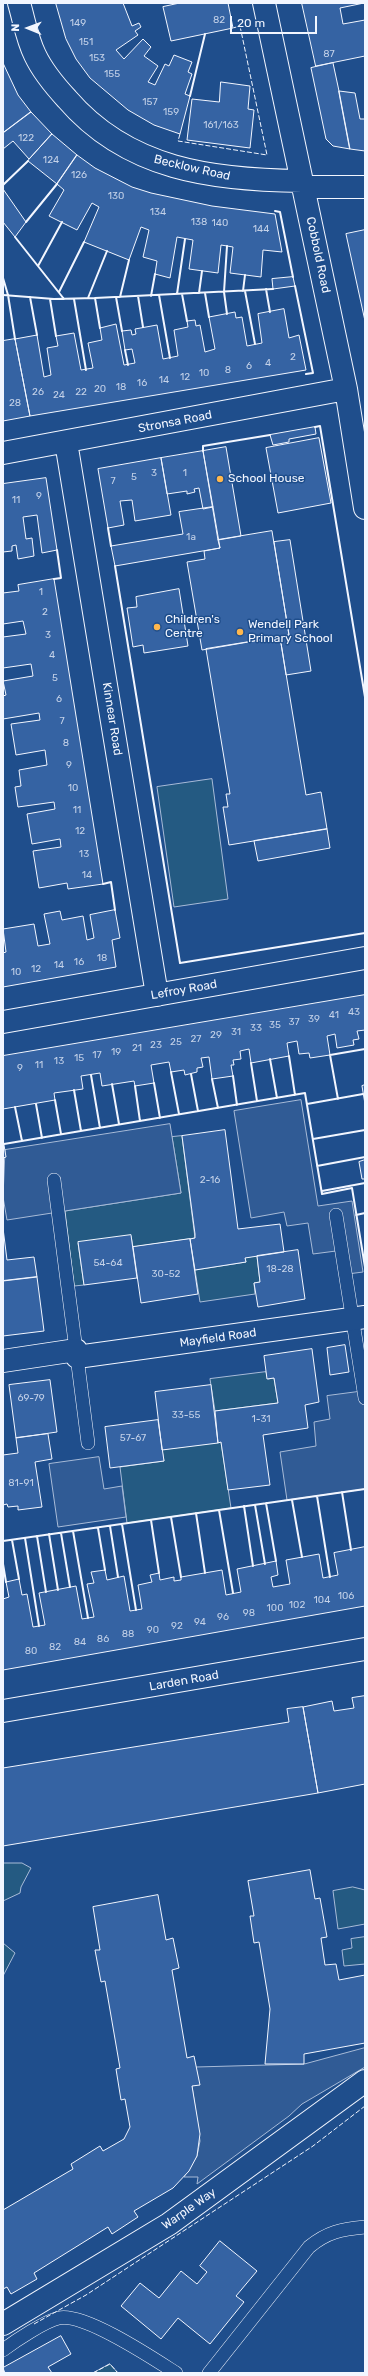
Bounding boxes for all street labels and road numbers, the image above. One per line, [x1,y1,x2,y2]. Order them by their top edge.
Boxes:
street label: Becklow Road [152,152,232,184]
street label: Cobbold Road [303,216,333,294]
street label: Stronsa Road [137,408,213,436]
street label: Kinnear Road [99,681,125,757]
street label: Lefroy Road [150,977,218,1003]
street label: Mayfield Road [179,1325,257,1351]
street label: Larden Road [148,1668,220,1694]
street label: Warple Way [159,2185,219,2233]

